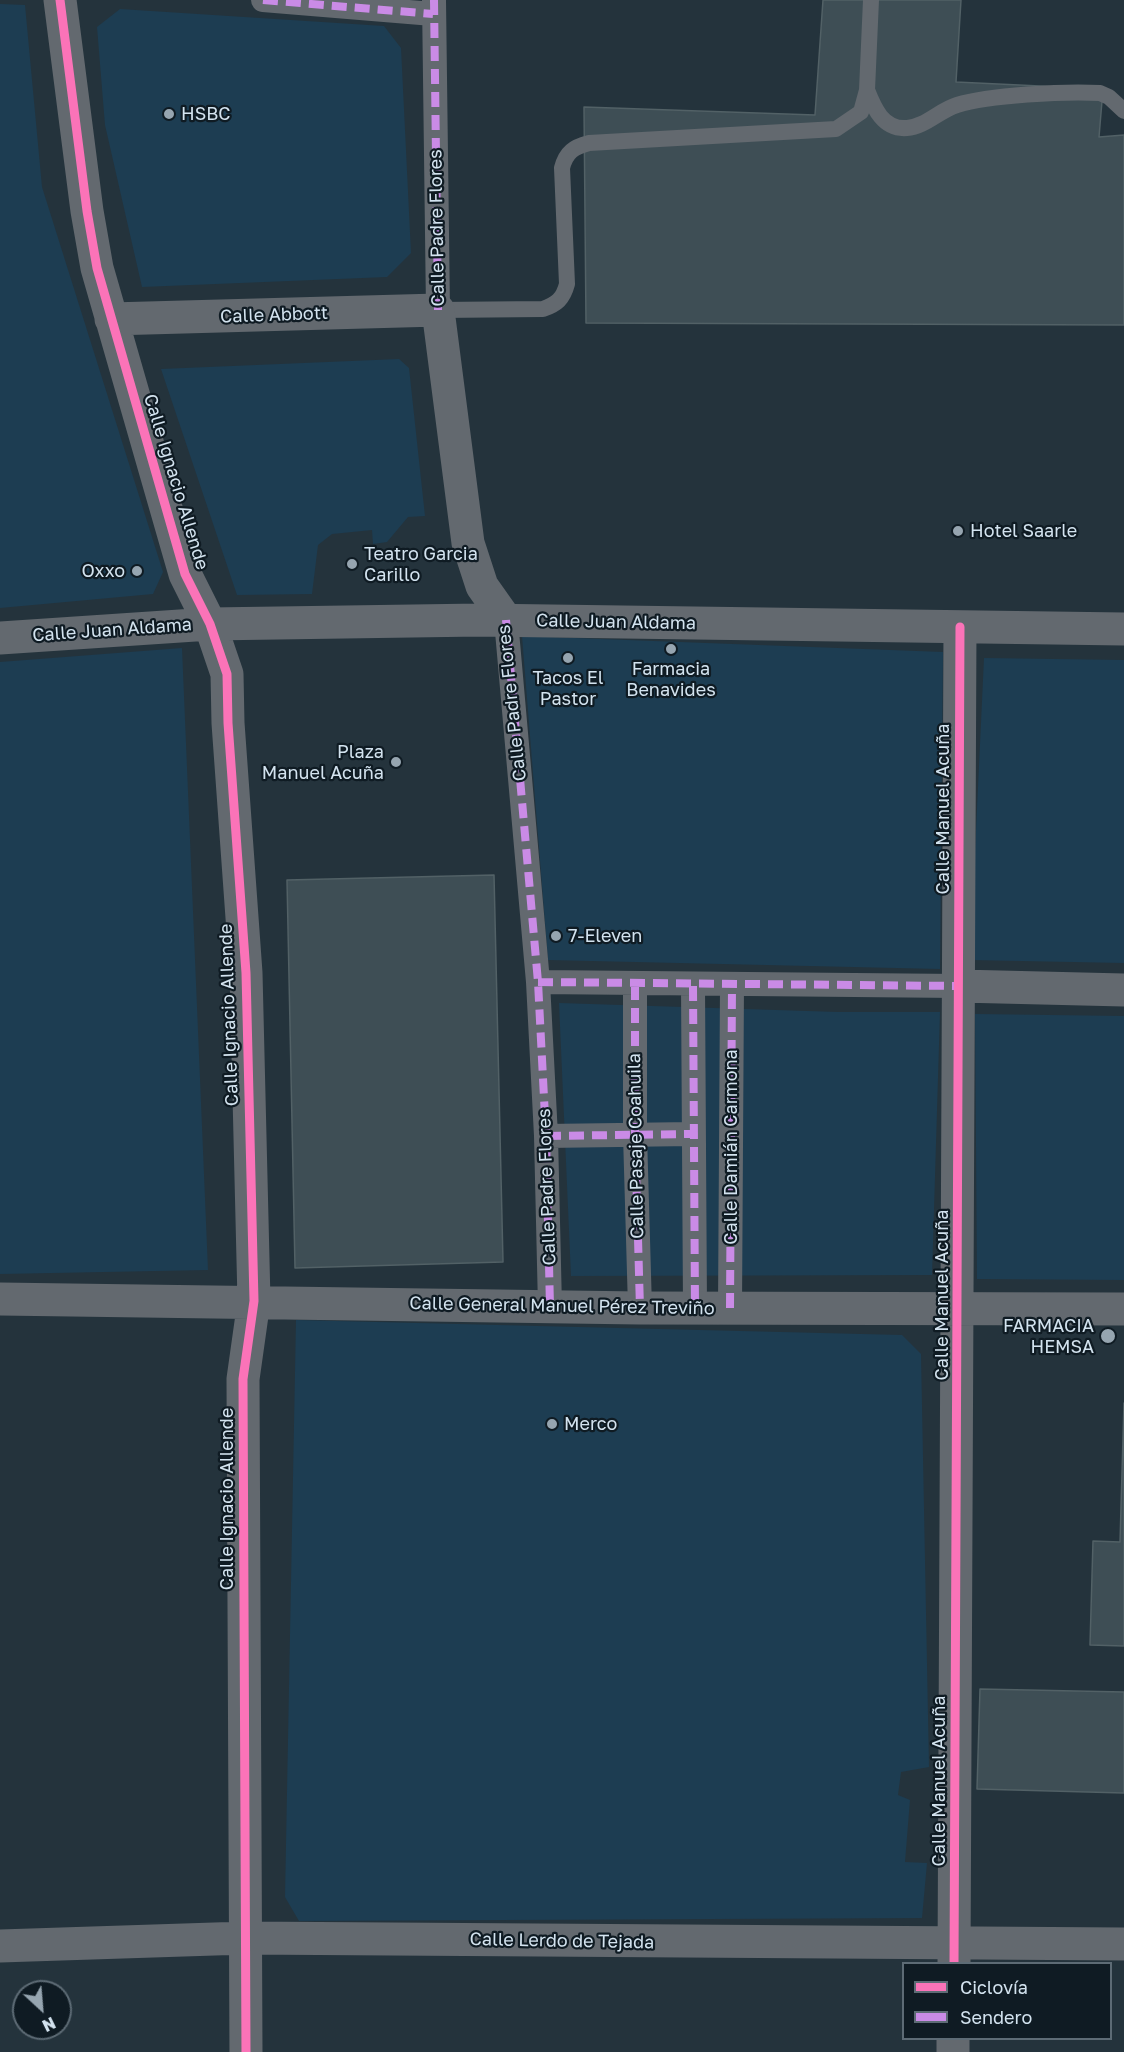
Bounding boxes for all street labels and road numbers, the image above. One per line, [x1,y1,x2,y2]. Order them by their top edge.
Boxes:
street label: Calle Padre Flores [425,149,449,307]
street label: Calle Abbott [220,302,328,328]
street label: Calle Ignacio Allende [139,392,213,572]
street label: Calle Juan Aldama [536,610,696,634]
street label: Calle Juan Aldama [31,614,193,646]
street label: Calle Padre Flores [493,624,531,782]
street label: Calle Manuel Acuña [932,724,954,894]
street label: Calle Ignacio Allende [215,923,243,1107]
street label: Calle Damián Carmona [720,1049,742,1245]
street label: Calle Pasaje Coahuila [624,1053,648,1239]
street label: Calle Padre Flores [533,1108,561,1266]
street label: Calle Manuel Acuña [931,1210,953,1380]
street label: Calle General Manuel Pérez Treviño [409,1293,715,1319]
street label: Calle Ignacio Allende [216,1408,238,1590]
street label: Calle Manuel Acuña [928,1696,950,1866]
street label: Calle Lerdo de Tejada [470,1929,654,1953]

